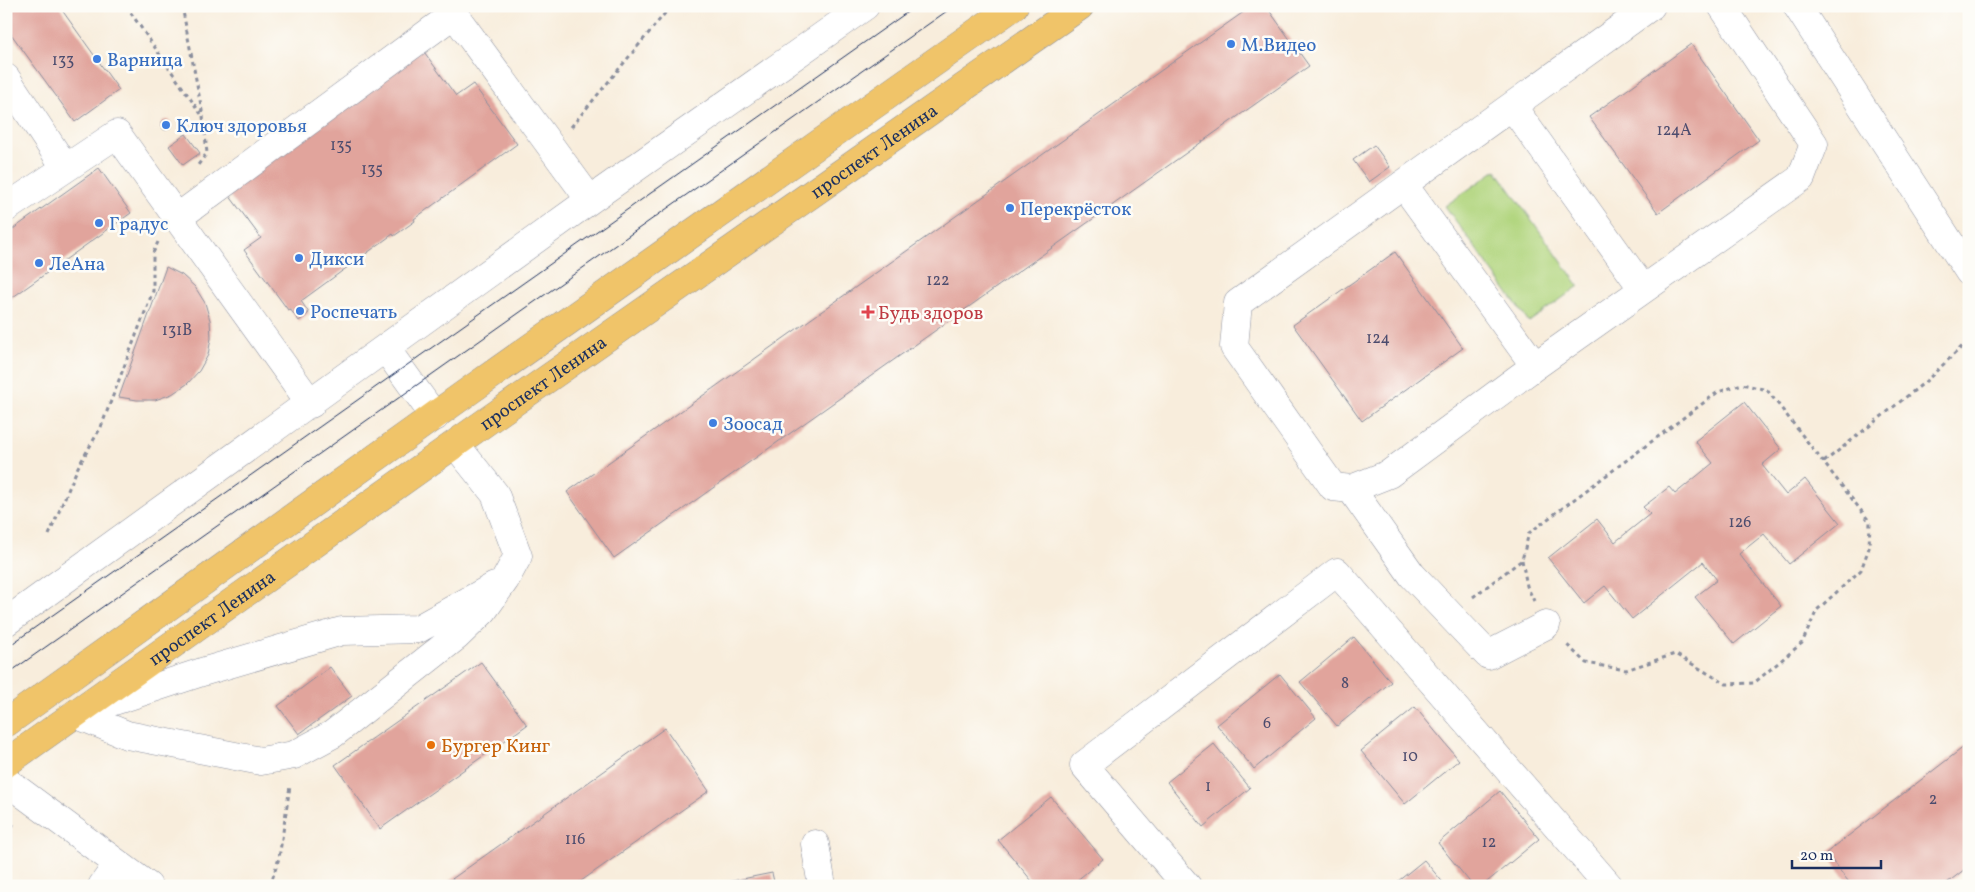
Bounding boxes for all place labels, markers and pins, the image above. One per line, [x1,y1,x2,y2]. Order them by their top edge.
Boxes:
place label: М.Видео [1241,33,1316,59]
marker: М.Видео [1225,38,1237,50]
place label: Варница [107,48,183,74]
marker: Варница [91,53,103,65]
place label: Ключ здоровья [176,114,307,140]
marker: Ключ здоровья [160,119,172,131]
place label: Перекрёсток [1020,197,1131,223]
marker: Перекрёсток [1004,202,1016,214]
place label: Градус [109,212,168,238]
marker: Градус [93,217,105,229]
place label: Дикси [309,247,364,273]
place label: ЛеАна [49,252,105,278]
marker: Дикси [293,252,305,264]
marker: ЛеАна [33,257,45,269]
place label: Роспечать [310,300,397,326]
place label: Будь здоров [878,301,983,327]
marker: Роспечать [294,305,306,317]
marker: Будь здоров [862,306,874,318]
place label: Зоосад [723,412,783,438]
marker: Зоосад [707,417,719,429]
place label: Бургер Кинг [441,734,551,760]
marker: Бургер Кинг [425,739,437,751]

